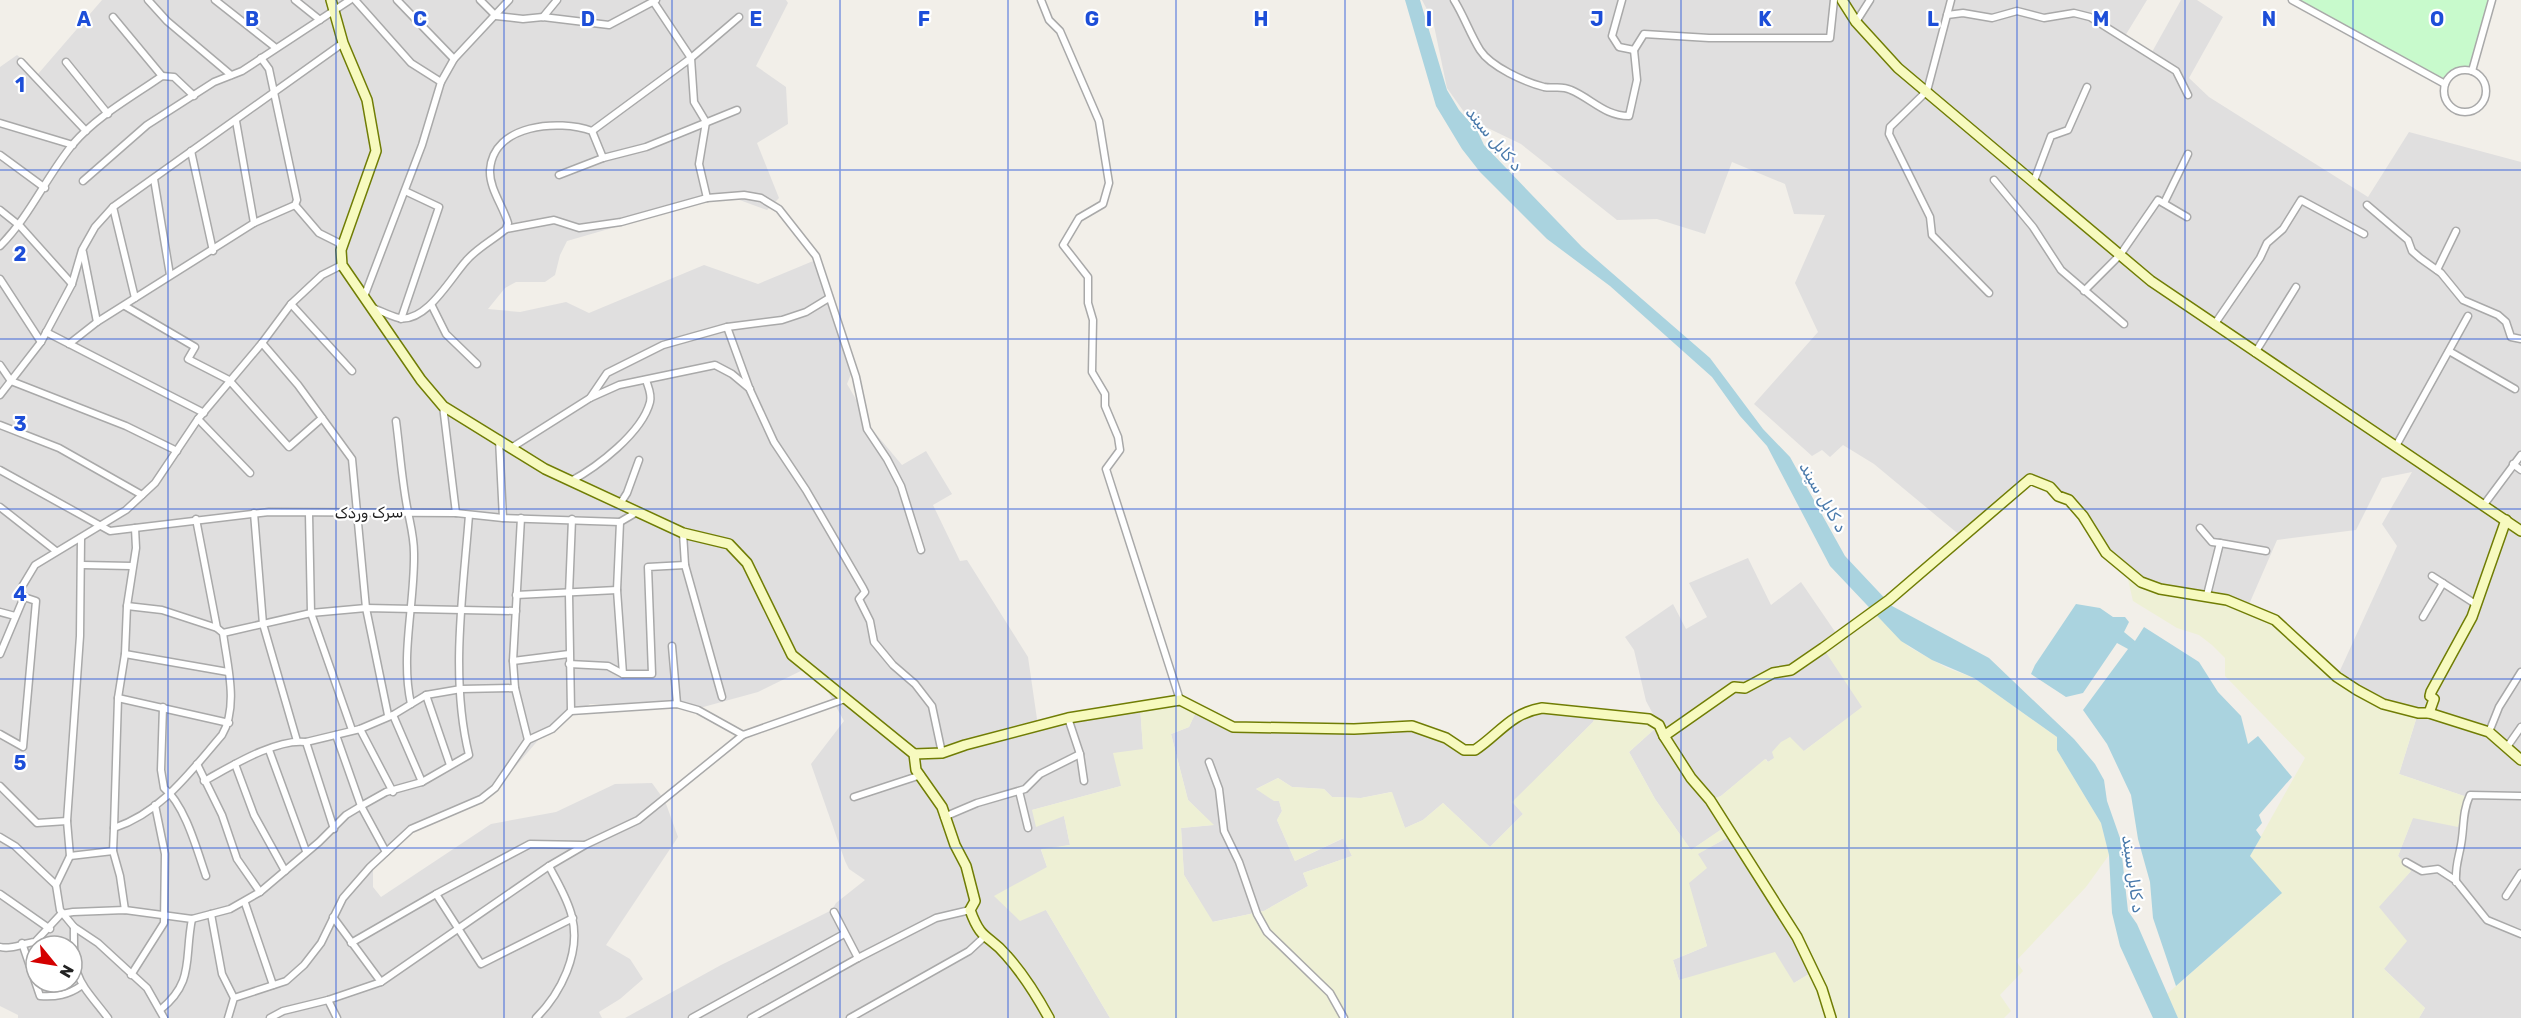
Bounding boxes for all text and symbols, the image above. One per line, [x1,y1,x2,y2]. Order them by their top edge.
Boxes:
text: A [77,7,92,31]
text: B [245,7,259,31]
text: C [413,7,427,31]
text: D [581,7,595,31]
text: E [750,7,762,31]
text: F [918,7,930,31]
text: G [1085,7,1099,31]
text: H [1254,7,1268,31]
text: I [1426,7,1432,31]
text: J [1590,7,1604,31]
text: K [1758,7,1772,31]
text: L [1927,7,1939,31]
text: M [2093,7,2109,31]
text: N [2262,7,2276,31]
text: O [2430,7,2444,31]
text: 1 [15,73,25,97]
water label: د کابل سيند [1462,103,1526,175]
text: 2 [14,242,27,266]
text: 3 [13,412,27,436]
water label: د کابل سيند [1795,458,1851,536]
street label: سرک وردک [335,503,403,524]
text: 4 [13,582,27,606]
text: 5 [14,751,27,775]
water label: د کابل سيند [2118,834,2148,914]
north arrow [24,934,84,994]
text: N [55,962,78,981]

